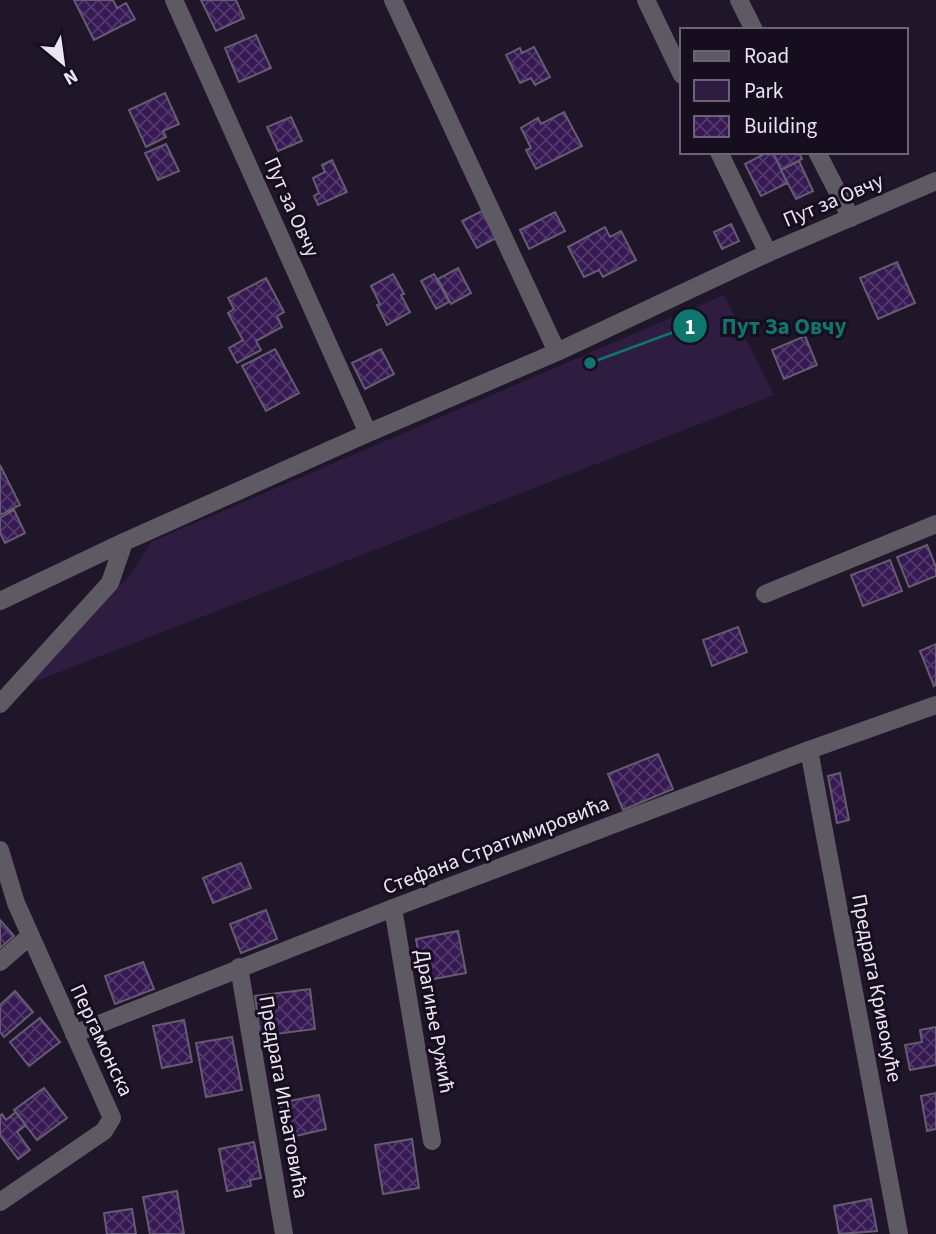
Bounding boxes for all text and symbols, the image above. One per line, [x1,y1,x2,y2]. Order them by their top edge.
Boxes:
north arrow [28,28,98,98]
legend [680,28,908,154]
text: Road [744,41,789,71]
text: N [58,62,83,91]
text: Park [744,76,784,106]
text: Building [744,111,818,141]
street label: Пут за Овчу [257,152,327,262]
street label: Пут за Овчу [778,165,888,235]
callout: Пут За Овчу [673,304,861,348]
text: Пут За Овчу [722,310,846,343]
text: 1 [684,312,696,342]
street label: Стефана Стратимировића [378,788,614,902]
street label: Предрага Кривокуће [844,891,910,1085]
street label: Драгиње Ружић [408,947,462,1095]
street label: Пергамонска [63,979,141,1101]
street label: Предрага Игњатовића [251,993,317,1201]

